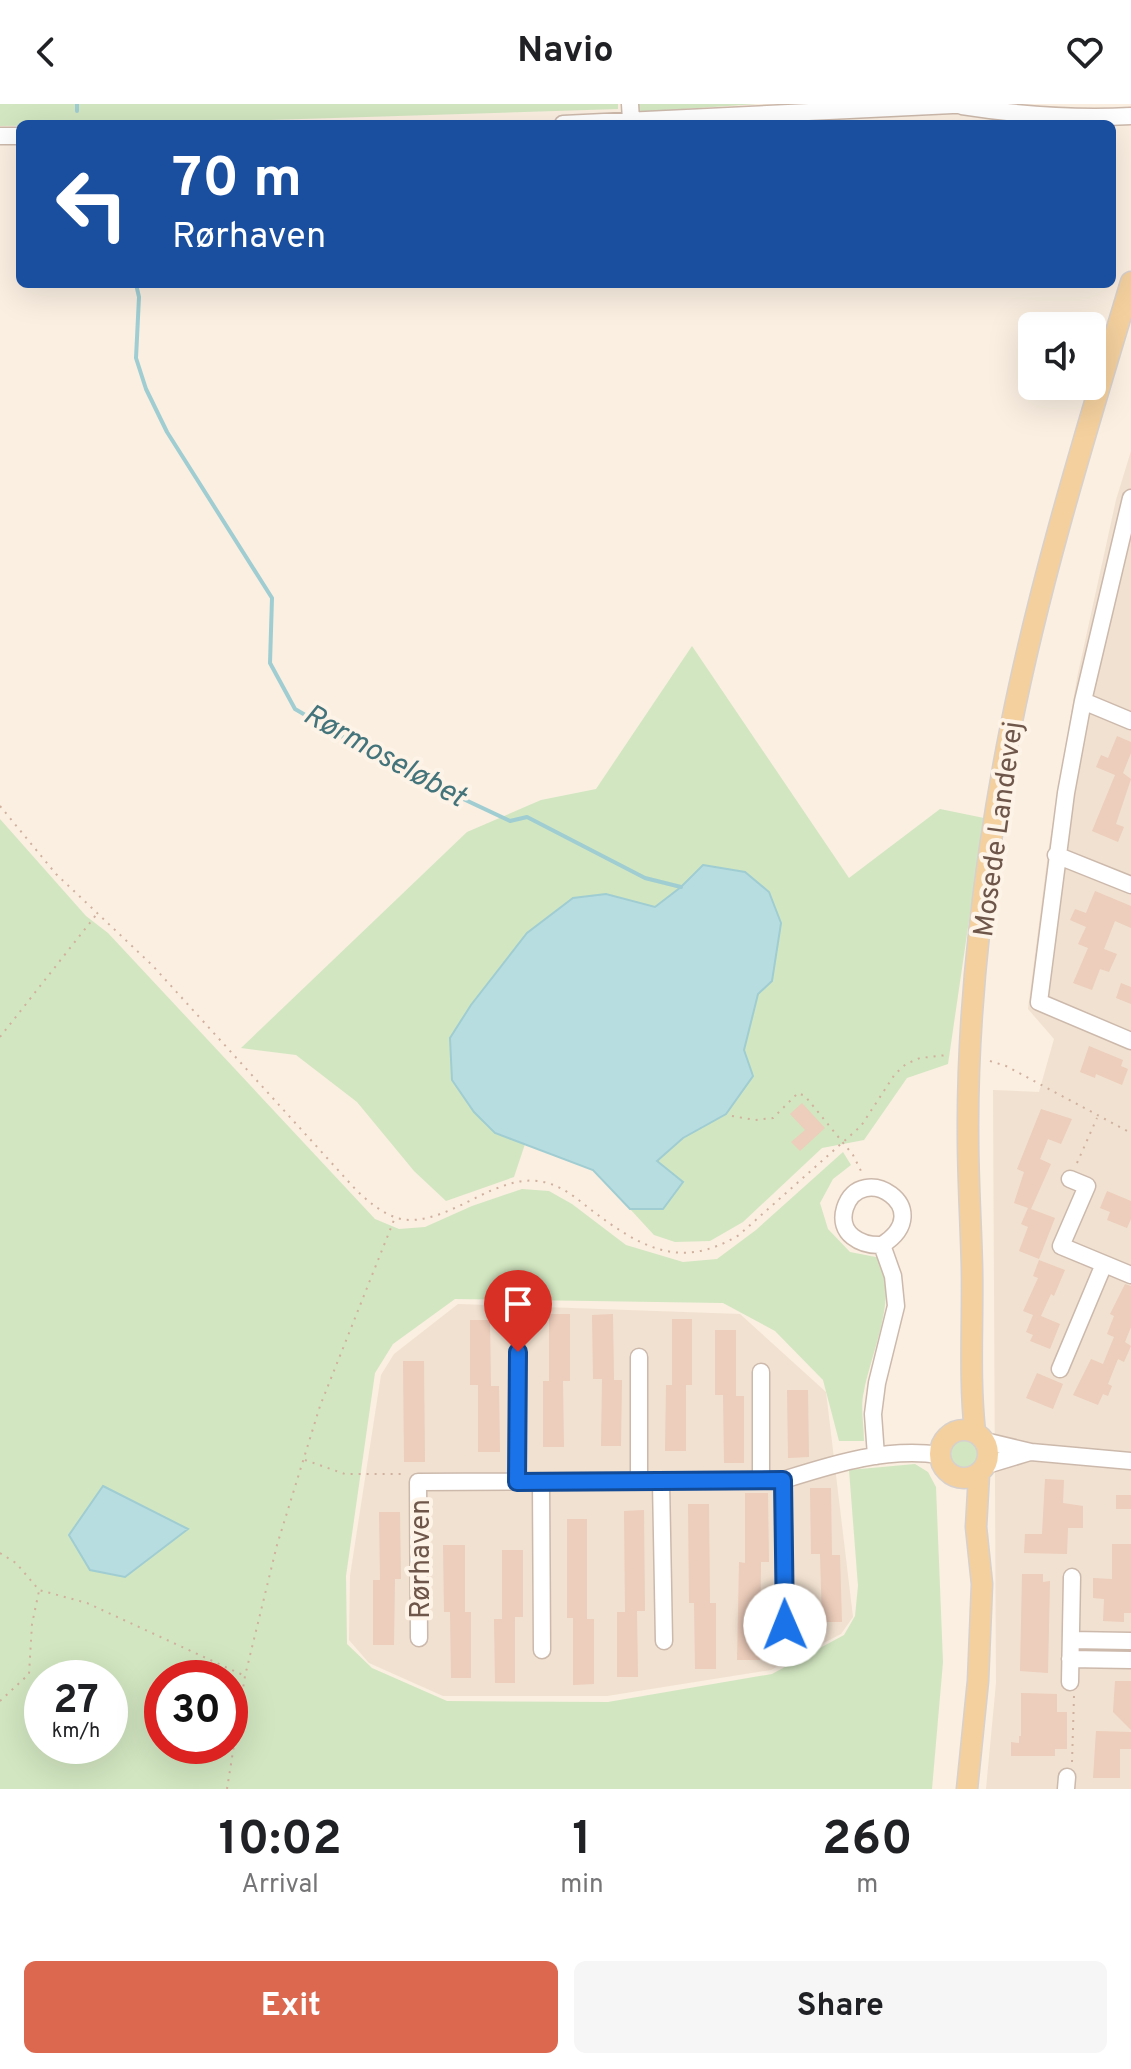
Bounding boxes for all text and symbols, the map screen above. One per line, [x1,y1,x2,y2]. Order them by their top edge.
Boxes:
text: Navio [517,29,614,75]
icon: back [24,30,68,74]
icon: heart [1063,30,1107,74]
text: 70 m [172,146,302,216]
icon: left [40,152,144,256]
text: Rørhaven [172,215,326,261]
map controls [1018,312,1106,400]
button: sound [1018,312,1106,400]
water label: Rørmoseløbet [296,697,473,818]
street label: Mosede Landevej [967,719,1033,939]
pin [484,1270,552,1352]
icon: arrive [496,1282,540,1326]
street label: Rørhaven [404,1499,440,1619]
position arrow [743,1583,827,1667]
speed limit sign: 30 [144,1660,248,1764]
text: 27 [53,1677,99,1727]
text: km/h [52,1719,100,1745]
text: 10:02 [218,1811,342,1871]
text: 1 [572,1811,592,1871]
text: 260 [822,1811,912,1871]
text: Arrival [241,1869,319,1902]
text: min [560,1869,604,1902]
text: m [856,1869,878,1902]
button: Exit [24,1961,558,2053]
button: Share [574,1961,1107,2053]

